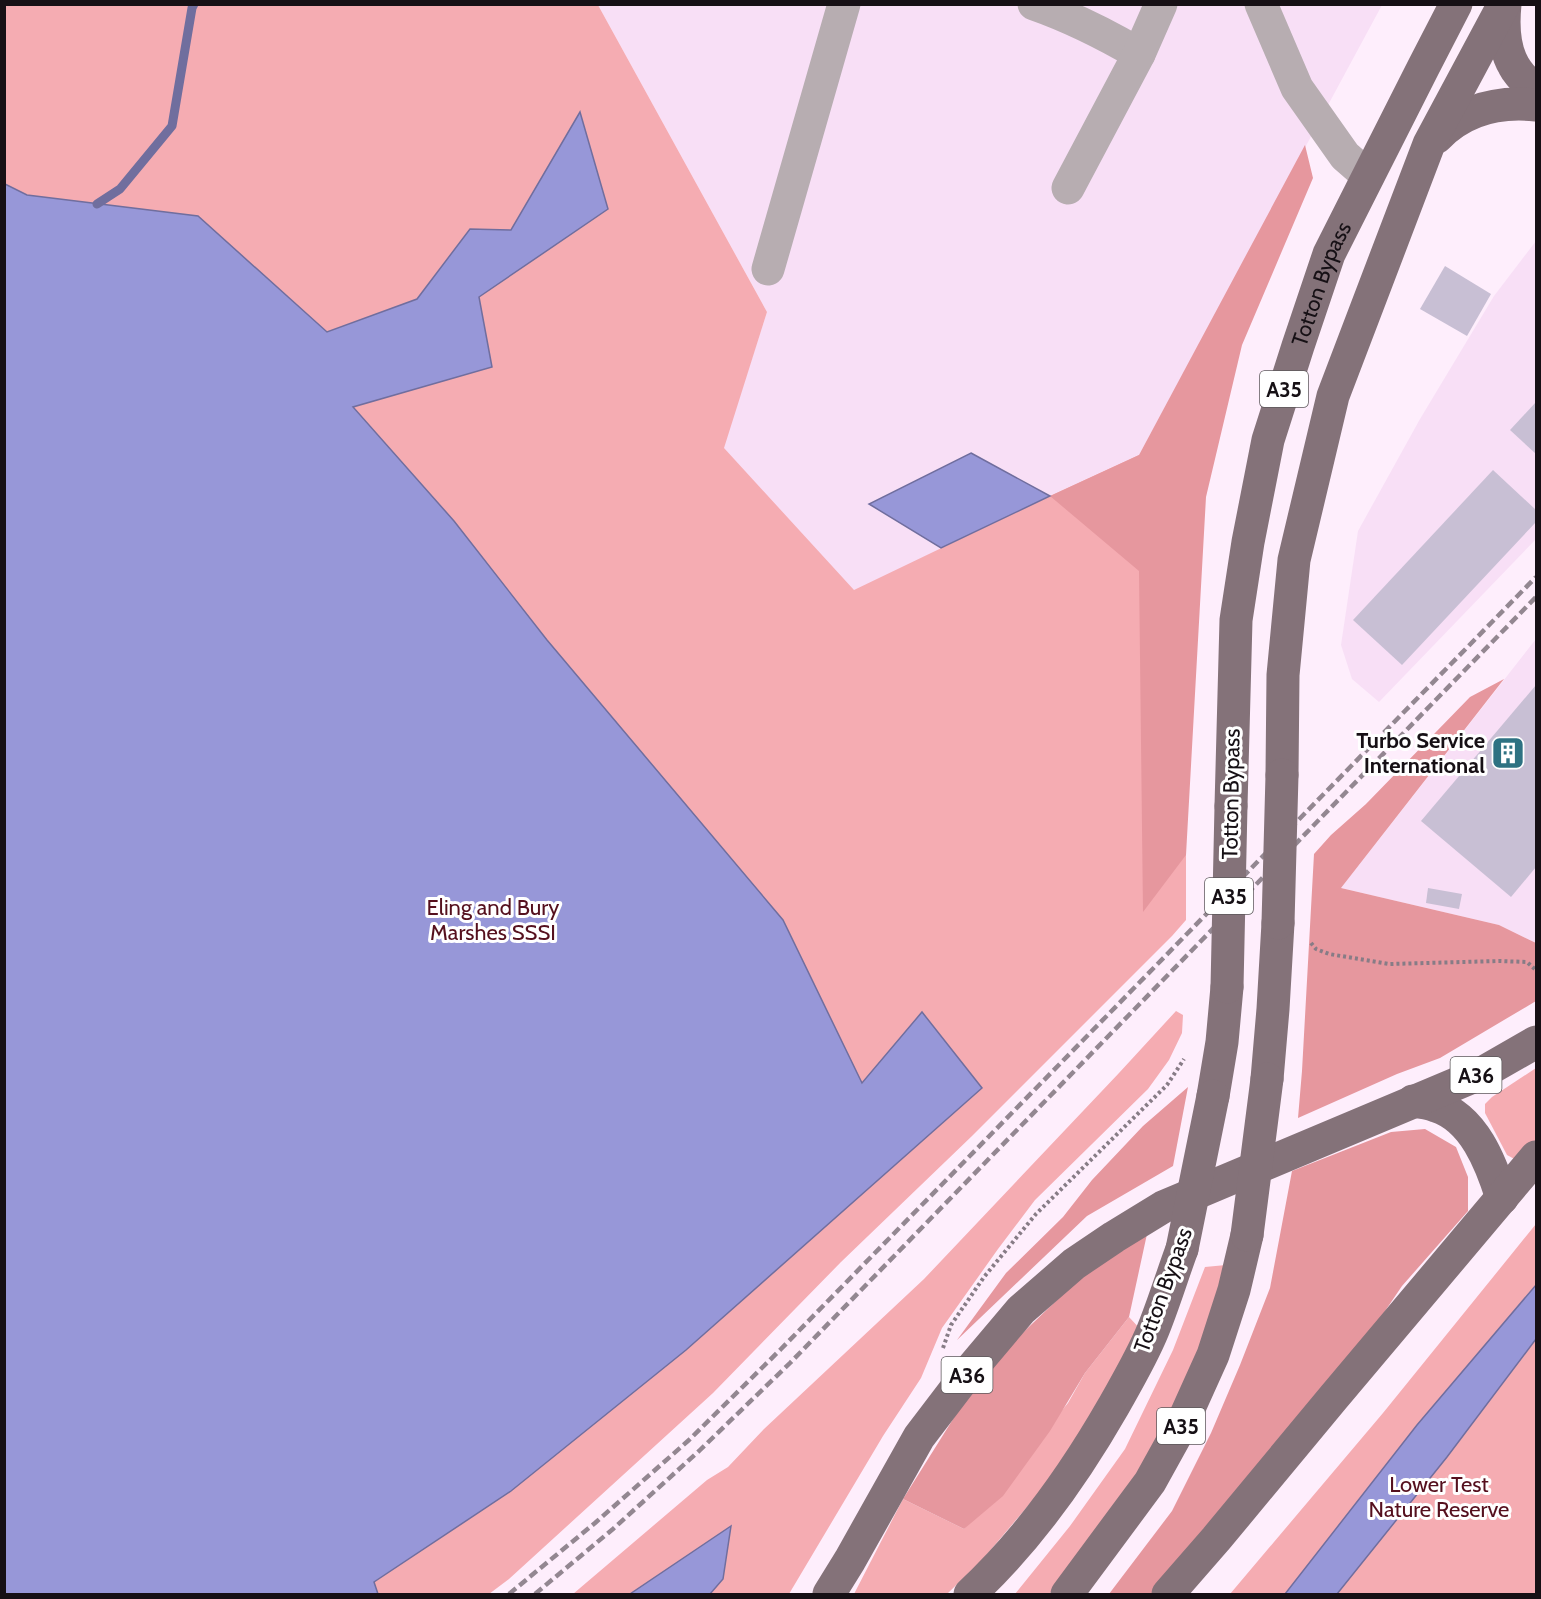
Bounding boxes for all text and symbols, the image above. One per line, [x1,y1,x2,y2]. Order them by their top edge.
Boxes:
street label: Totton Bypass [1286,217,1357,349]
road number: A35 [1260,371,1308,407]
place label: Turbo Service International [1356,727,1485,779]
street label: Totton Bypass [1216,728,1246,860]
building icon: Turbo Service International [1490,735,1526,771]
road number: A35 [1205,878,1253,914]
park label: Eling and Bury Marshes SSSI [427,894,559,946]
road number: A36 [1450,1057,1502,1093]
street label: Totton Bypass [1128,1224,1198,1356]
road number: A36 [942,1357,992,1393]
road number: A35 [1157,1408,1205,1444]
park label: Lower Test Nature Reserve [1369,1471,1509,1523]

